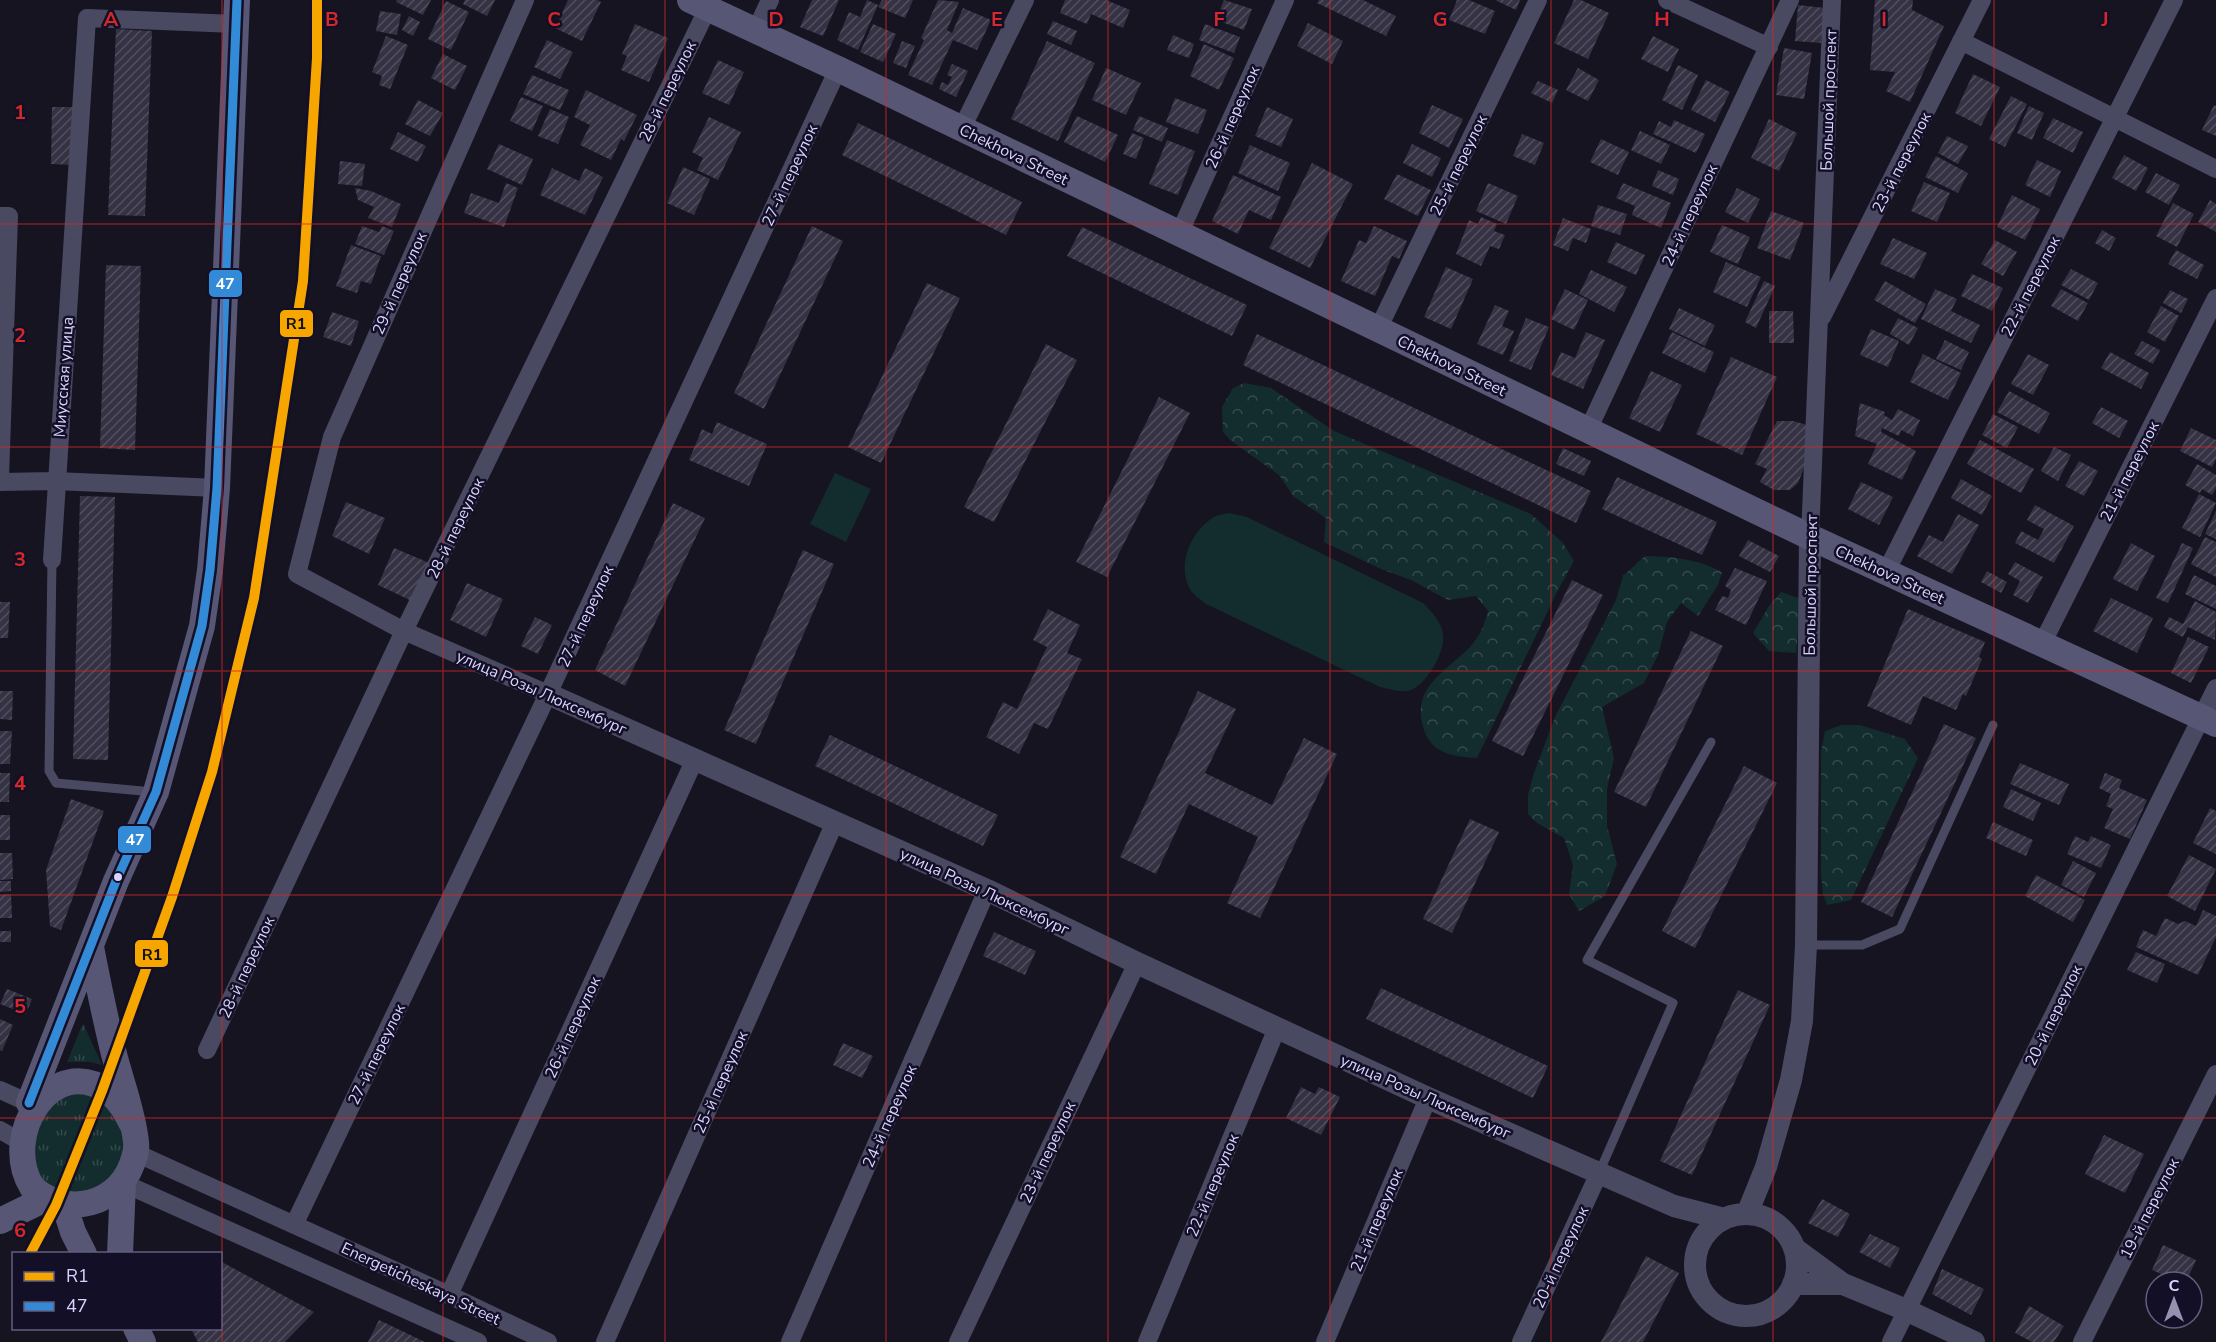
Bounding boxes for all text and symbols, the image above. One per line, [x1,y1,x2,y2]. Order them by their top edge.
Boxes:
text: A [104,6,119,33]
text: B [325,6,339,33]
text: C [547,6,561,33]
text: D [768,6,784,33]
text: E [991,6,1003,33]
text: F [1213,6,1225,33]
text: G [1433,6,1447,33]
text: H [1654,6,1670,33]
text: I [1881,6,1887,33]
text: J [2100,6,2109,33]
street label: Большой проспект [1816,28,1842,171]
street label: 28-й переулок [634,37,702,146]
street label: 26-й переулок [1200,62,1266,172]
text: 1 [14,99,26,126]
street label: 23-й переулок [1867,108,1937,216]
street label: 25-й переулок [1425,111,1493,220]
street label: Chekhova Street [955,119,1072,191]
street label: 27-й переулок [757,120,823,230]
street label: 24-й переулок [1657,160,1723,270]
street label: 29-й переулок [367,228,433,338]
street label: 22-й переулок [1996,232,2066,340]
line badge: 47 [208,269,243,298]
text: 47 [215,273,235,295]
line badge: R1 [279,309,314,338]
text: R1 [286,313,306,335]
street label: Миусская улица [49,316,79,438]
text: 2 [14,322,26,349]
street label: Chekhova Street [1393,330,1510,402]
street label: 21-й переулок [2095,417,2165,525]
street label: 28-й переулок [422,474,490,583]
street label: Большой проспект [1799,513,1823,656]
street label: Chekhova Street [1831,540,1948,610]
text: 3 [14,546,26,573]
street label: 27-й переулок [553,561,619,671]
street label: улица Розы Люксембург [453,645,630,741]
text: 4 [14,770,26,797]
line badge: 47 [117,825,152,854]
text: 47 [125,829,145,851]
street label: улица Розы Люксембург [896,843,1073,941]
unlabelled marker [112,871,124,883]
street label: 28-й переулок [214,912,280,1022]
line badge: R1 [134,939,169,968]
text: R1 [142,944,162,966]
street label: 20-й переулок [2020,961,2088,1070]
street label: 26-й переулок [540,972,606,1082]
text: 5 [14,993,26,1020]
street label: 27-й переулок [343,1000,411,1109]
street label: 25-й переулок [688,1027,754,1137]
street label: улица Розы Люксембург [1337,1049,1514,1145]
street label: 24-й переулок [857,1061,923,1171]
street label: 23-й переулок [1015,1097,1081,1207]
street label: 22-й переулок [1181,1130,1245,1240]
street label: 19-й переулок [2115,1154,2185,1262]
street label: 21-й переулок [1345,1165,1409,1275]
street label: 20-й переулок [1528,1202,1594,1312]
text: 6 [14,1217,26,1244]
street label: Energeticheskaya Street [337,1237,504,1331]
legend [12,1252,222,1330]
text: R1 [66,1264,89,1288]
north arrow [2144,1270,2204,1330]
text: С [2169,1275,2180,1297]
text: 47 [66,1294,88,1318]

